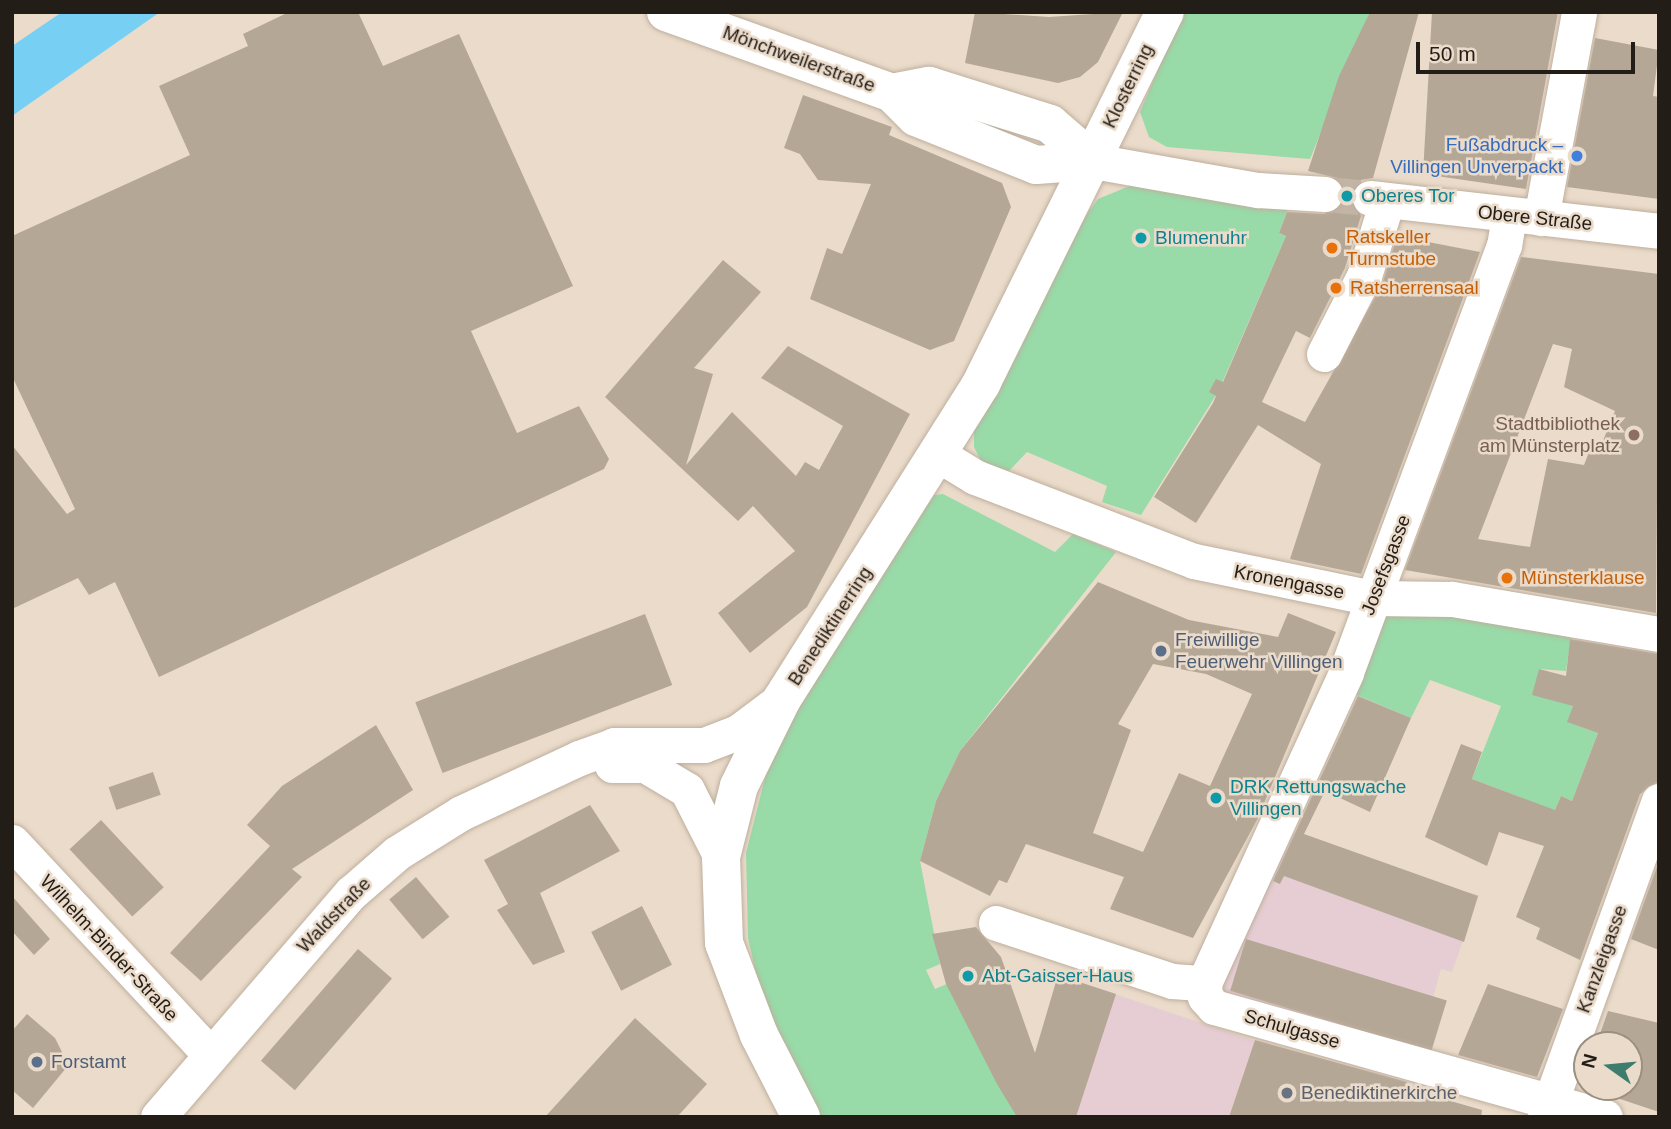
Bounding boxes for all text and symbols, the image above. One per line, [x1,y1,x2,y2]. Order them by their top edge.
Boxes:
street label: Mönchweilerstraße [720,21,878,97]
scale bar [1419,28,1638,72]
street label: Klosterring [1098,40,1158,132]
text: 50 m [1429,42,1476,65]
place label: Fußabdruck – Villingen Unverpackt [1390,134,1563,178]
marker: Fußabdruck – Villingen Unverpackt [1569,148,1585,164]
place label: Oberes Tor [1361,185,1455,207]
marker: Oberes Tor [1339,188,1355,204]
street label: Obere Straße [1477,201,1593,235]
place label: Ratskeller Turmstube [1346,226,1436,270]
place label: Blumenuhr [1155,227,1247,249]
marker: Blumenuhr [1133,230,1149,246]
marker: Ratskeller Turmstube [1324,240,1340,256]
place label: Ratsherrensaal [1350,277,1479,299]
marker: Ratsherrensaal [1328,280,1344,296]
place label: Stadtbibliothek am Münsterplatz [1480,413,1620,457]
marker: Stadtbibliothek am Münsterplatz [1626,427,1642,443]
street label: Josefsgasse [1356,512,1416,618]
street label: Kronengasse [1232,560,1346,604]
street label: Benediktinerring [783,562,877,690]
place label: Münsterklause [1521,567,1645,589]
marker: Münsterklause [1499,570,1515,586]
place label: Freiwillige Feuerwehr Villingen [1175,629,1343,673]
marker: Freiwillige Feuerwehr Villingen [1153,643,1169,659]
place label: DRK Rettungswache Villingen [1230,776,1406,820]
marker: DRK Rettungswache Villingen [1208,790,1224,806]
street label: Wilhelm-Binder-Straße [35,870,183,1026]
street label: Waldstraße [292,872,376,958]
street label: Kanzleigasse [1572,902,1632,1016]
place label: Abt-Gaisser-Haus [982,965,1133,987]
marker: Abt-Gaisser-Haus [960,968,976,984]
street label: Schulgasse [1242,1005,1342,1053]
north arrow [1573,1031,1643,1101]
place label: Forstamt [51,1051,126,1073]
text: N [1577,1052,1601,1070]
marker: Forstamt [29,1054,45,1070]
place label: Benediktinerkirche [1301,1082,1457,1104]
marker: Benediktinerkirche [1279,1085,1295,1101]

